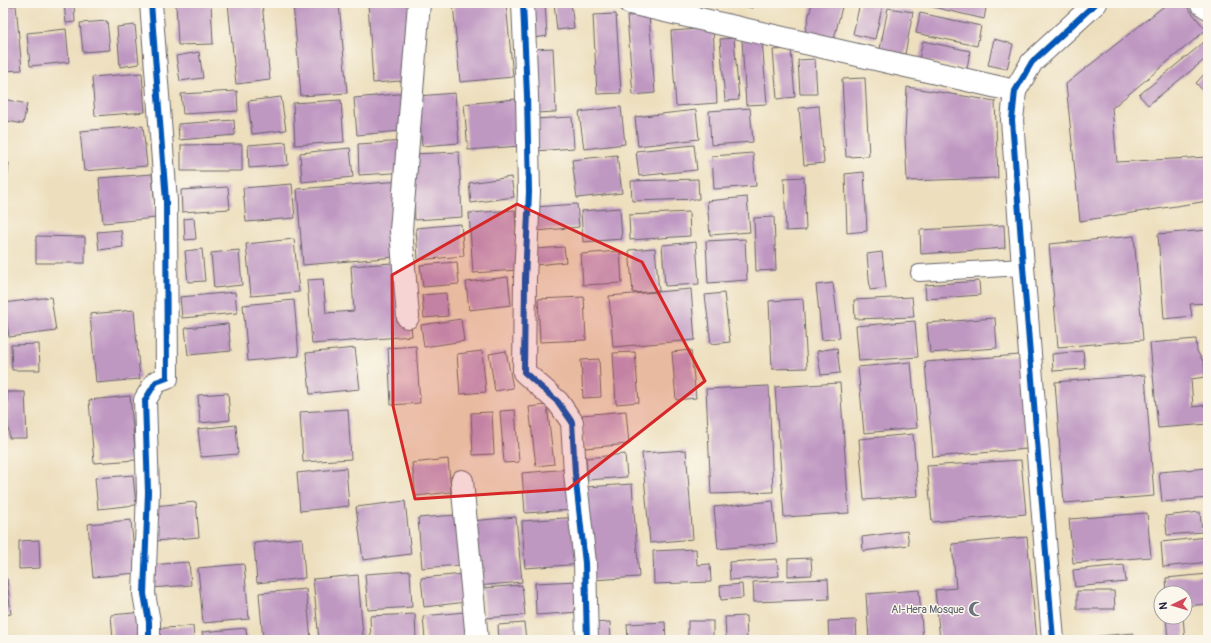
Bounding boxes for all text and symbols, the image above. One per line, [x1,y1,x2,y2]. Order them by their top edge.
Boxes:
north arrow [1153,585,1193,625]
mosque icon: Al-Hera Mosque [967,600,985,618]
text: N [1157,601,1170,610]
place label: Al-Hera Mosque [891,603,965,616]

